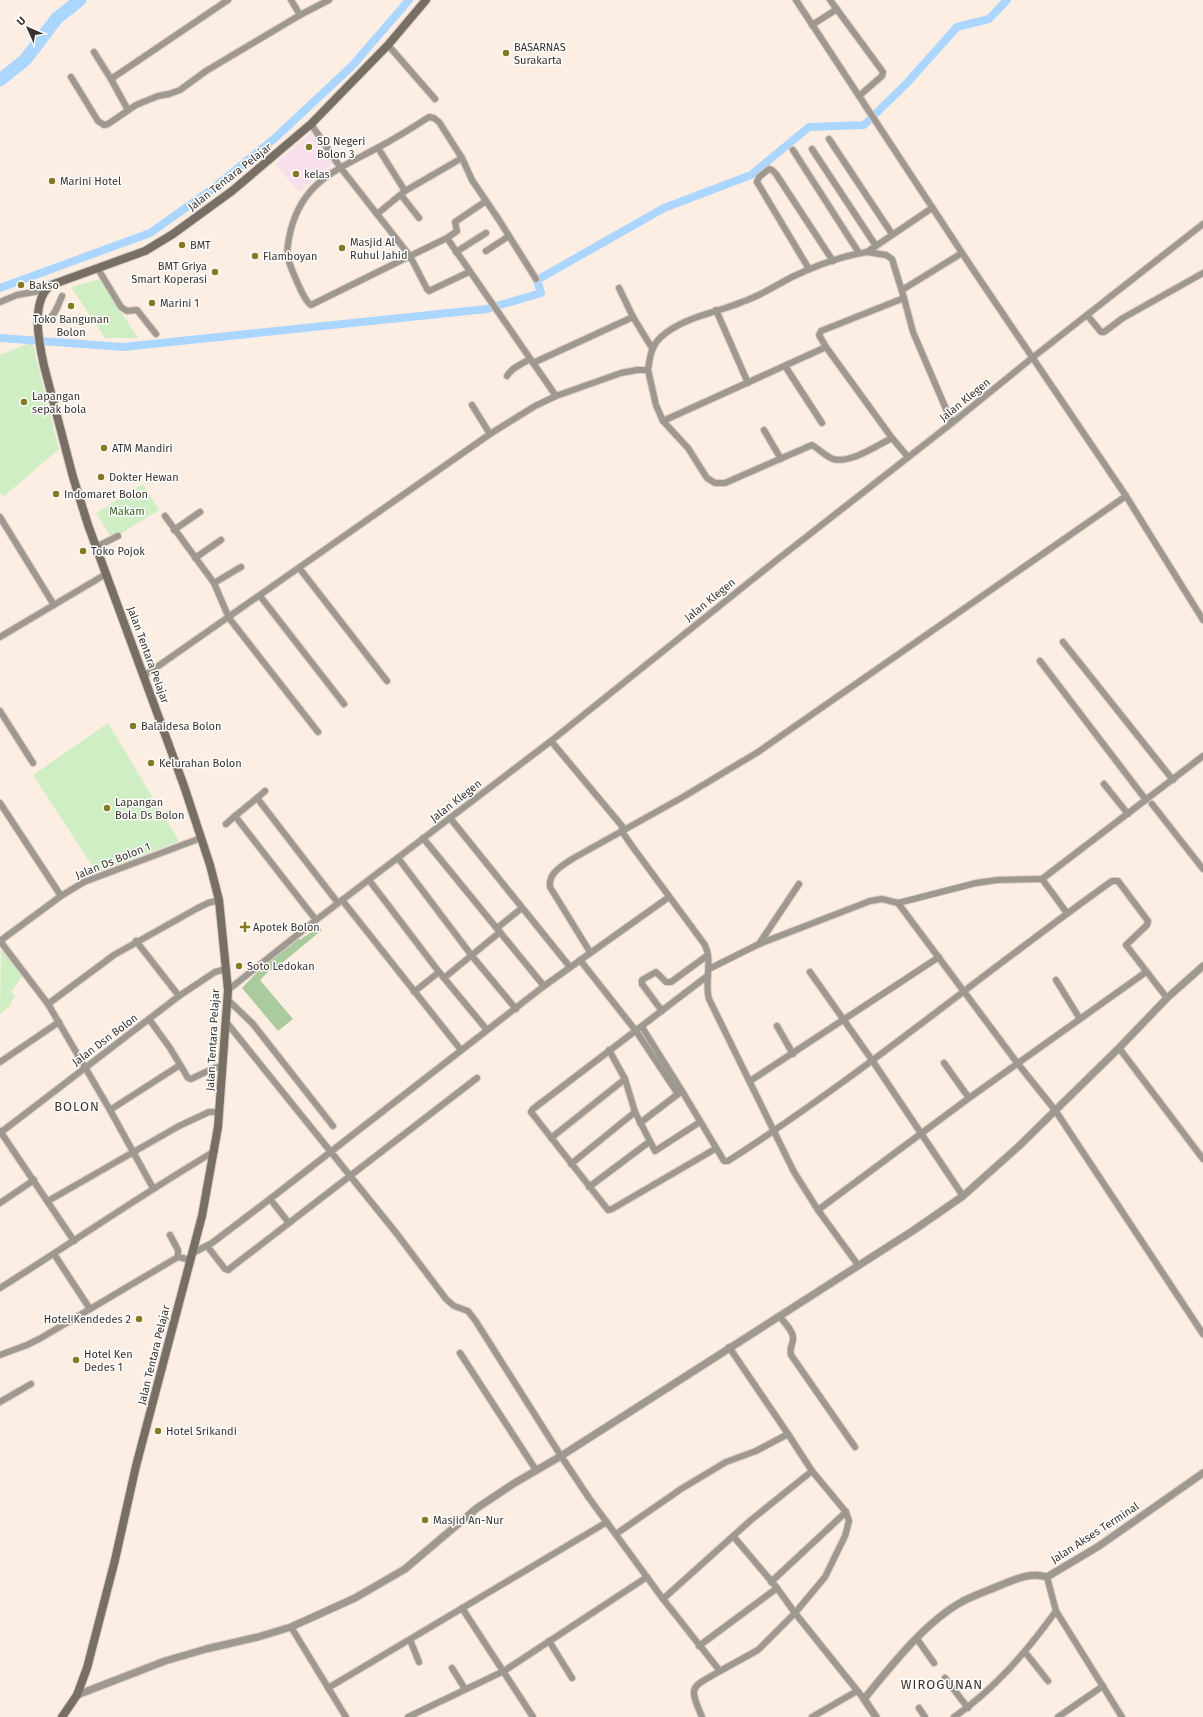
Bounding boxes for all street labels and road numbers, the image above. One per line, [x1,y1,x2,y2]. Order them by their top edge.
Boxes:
street label: Jalan Tentara Pelajar [186,140,275,214]
street label: Jalan Klegen [937,376,993,424]
street label: Jalan Klegen [682,576,738,624]
street label: Jalan Tentara Pelajar [124,605,172,706]
street label: Jalan Klegen [428,777,484,825]
street label: Jalan Ds Bolon 1 [74,840,152,882]
street label: Jalan Tentara Pelajar [204,988,222,1091]
street label: Jalan Dsn Bolon [70,1011,140,1069]
street label: Jalan Tentara Pelajar [135,1303,173,1406]
street label: Jalan Akses Terminal [1049,1500,1141,1566]

